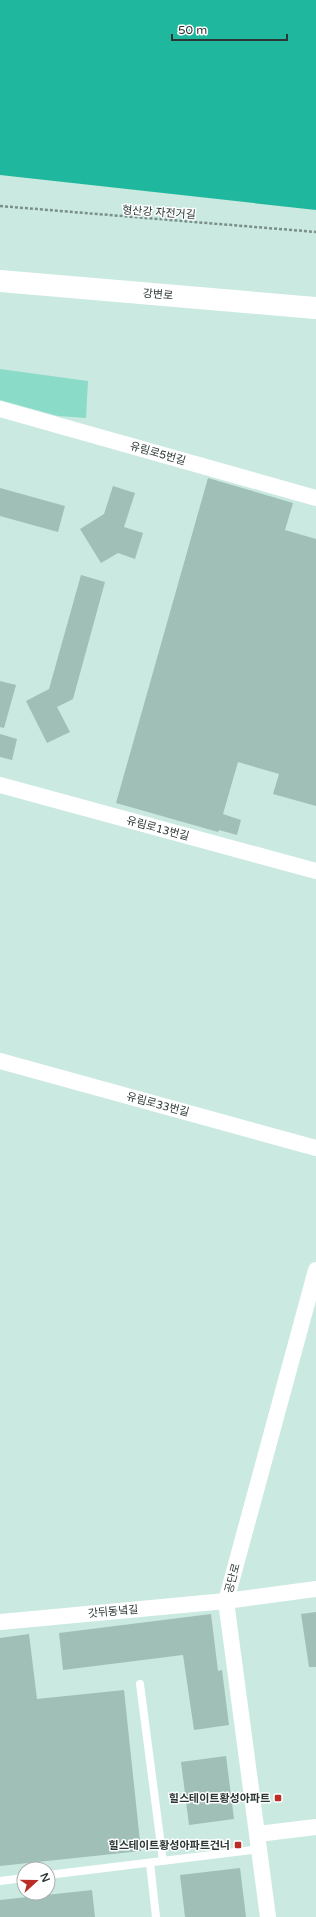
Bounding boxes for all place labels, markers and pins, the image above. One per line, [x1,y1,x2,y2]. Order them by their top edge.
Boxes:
place label: 힐스테이트황성아파트 [169,1792,270,1805]
marker: 힐스테이트황성아파트 [273,1793,283,1803]
place label: 힐스테이트황성아파트건너 [109,1839,230,1852]
marker: 힐스테이트황성아파트건너 [233,1840,243,1850]

